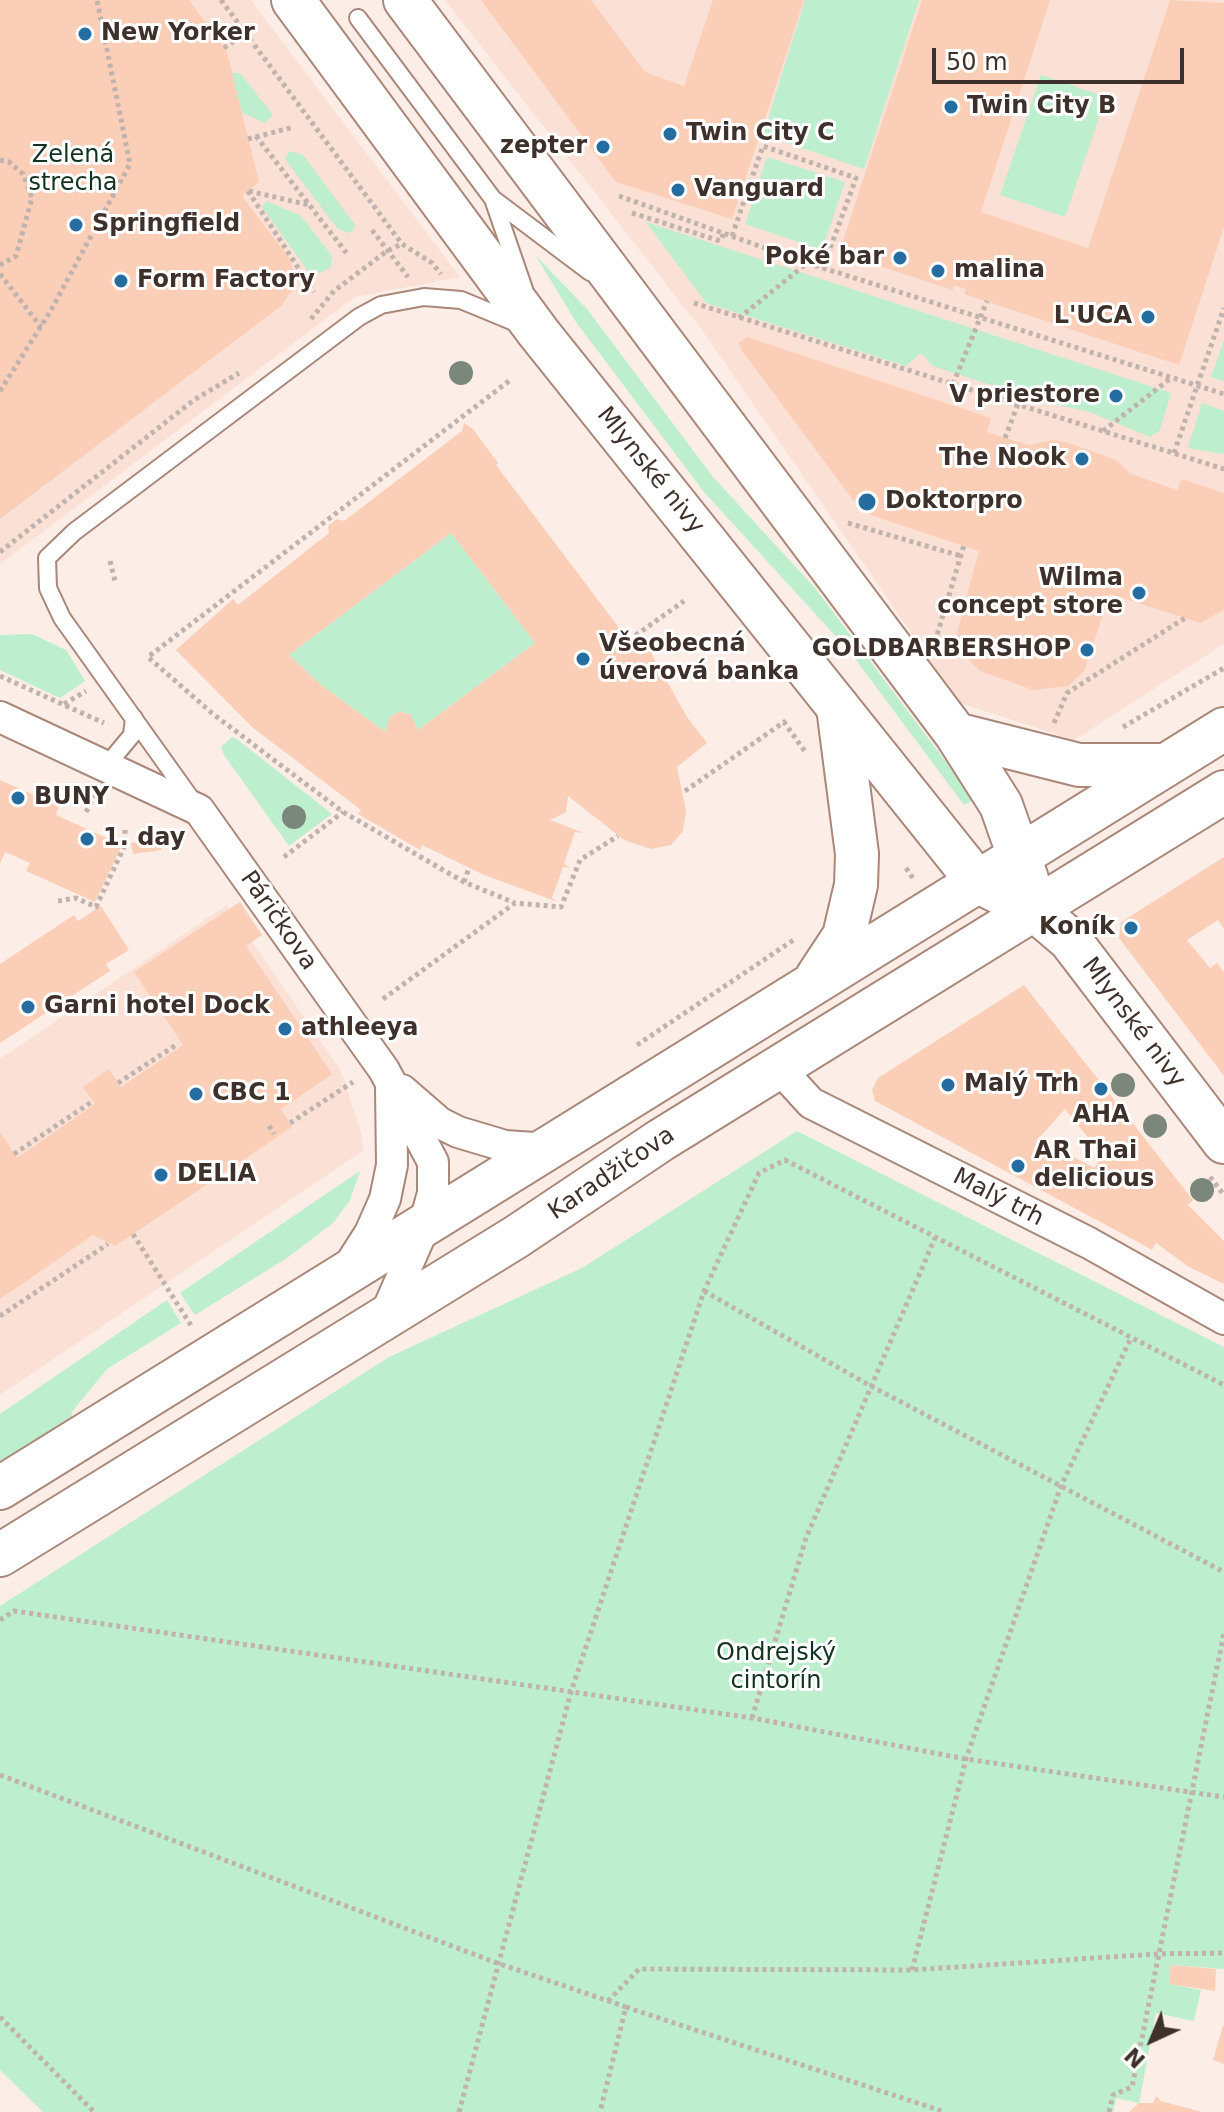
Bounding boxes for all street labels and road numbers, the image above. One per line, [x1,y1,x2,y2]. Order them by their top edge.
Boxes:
street label: Mlynské nivy [590,402,710,540]
street label: Páričkova [233,866,323,976]
street label: Mlynské nivy [1075,952,1191,1094]
street label: Karadžičova [543,1121,681,1227]
street label: Malý trh [948,1163,1048,1233]

